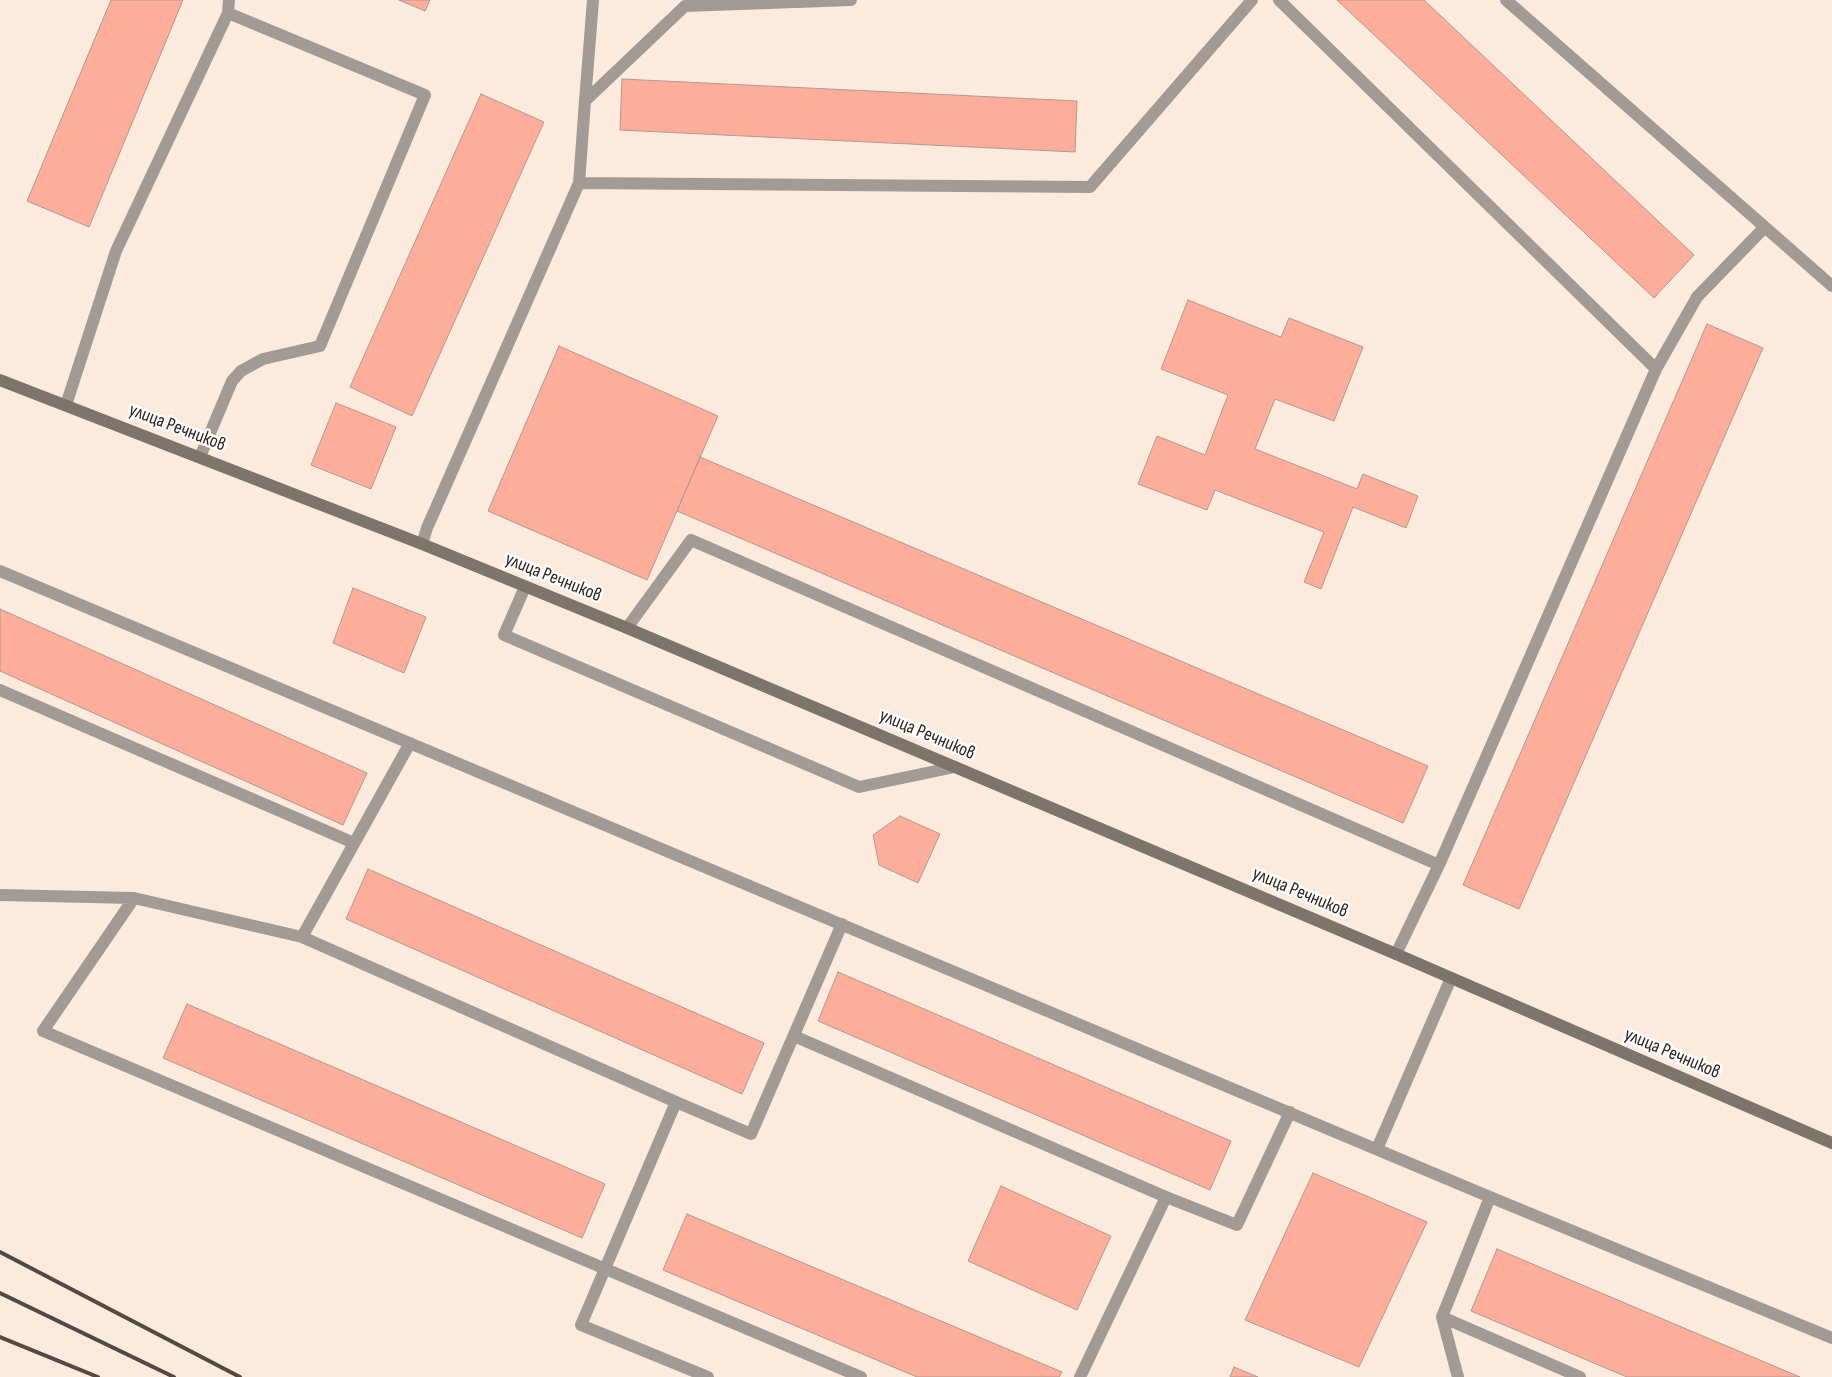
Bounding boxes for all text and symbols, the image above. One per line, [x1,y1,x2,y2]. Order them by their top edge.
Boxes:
street label: улица Речников [125,399,229,457]
street label: улица Речников [501,548,605,608]
street label: улица Речников [876,705,978,765]
street label: улица Речников [1249,863,1351,923]
street label: улица Речников [1621,1024,1723,1084]

